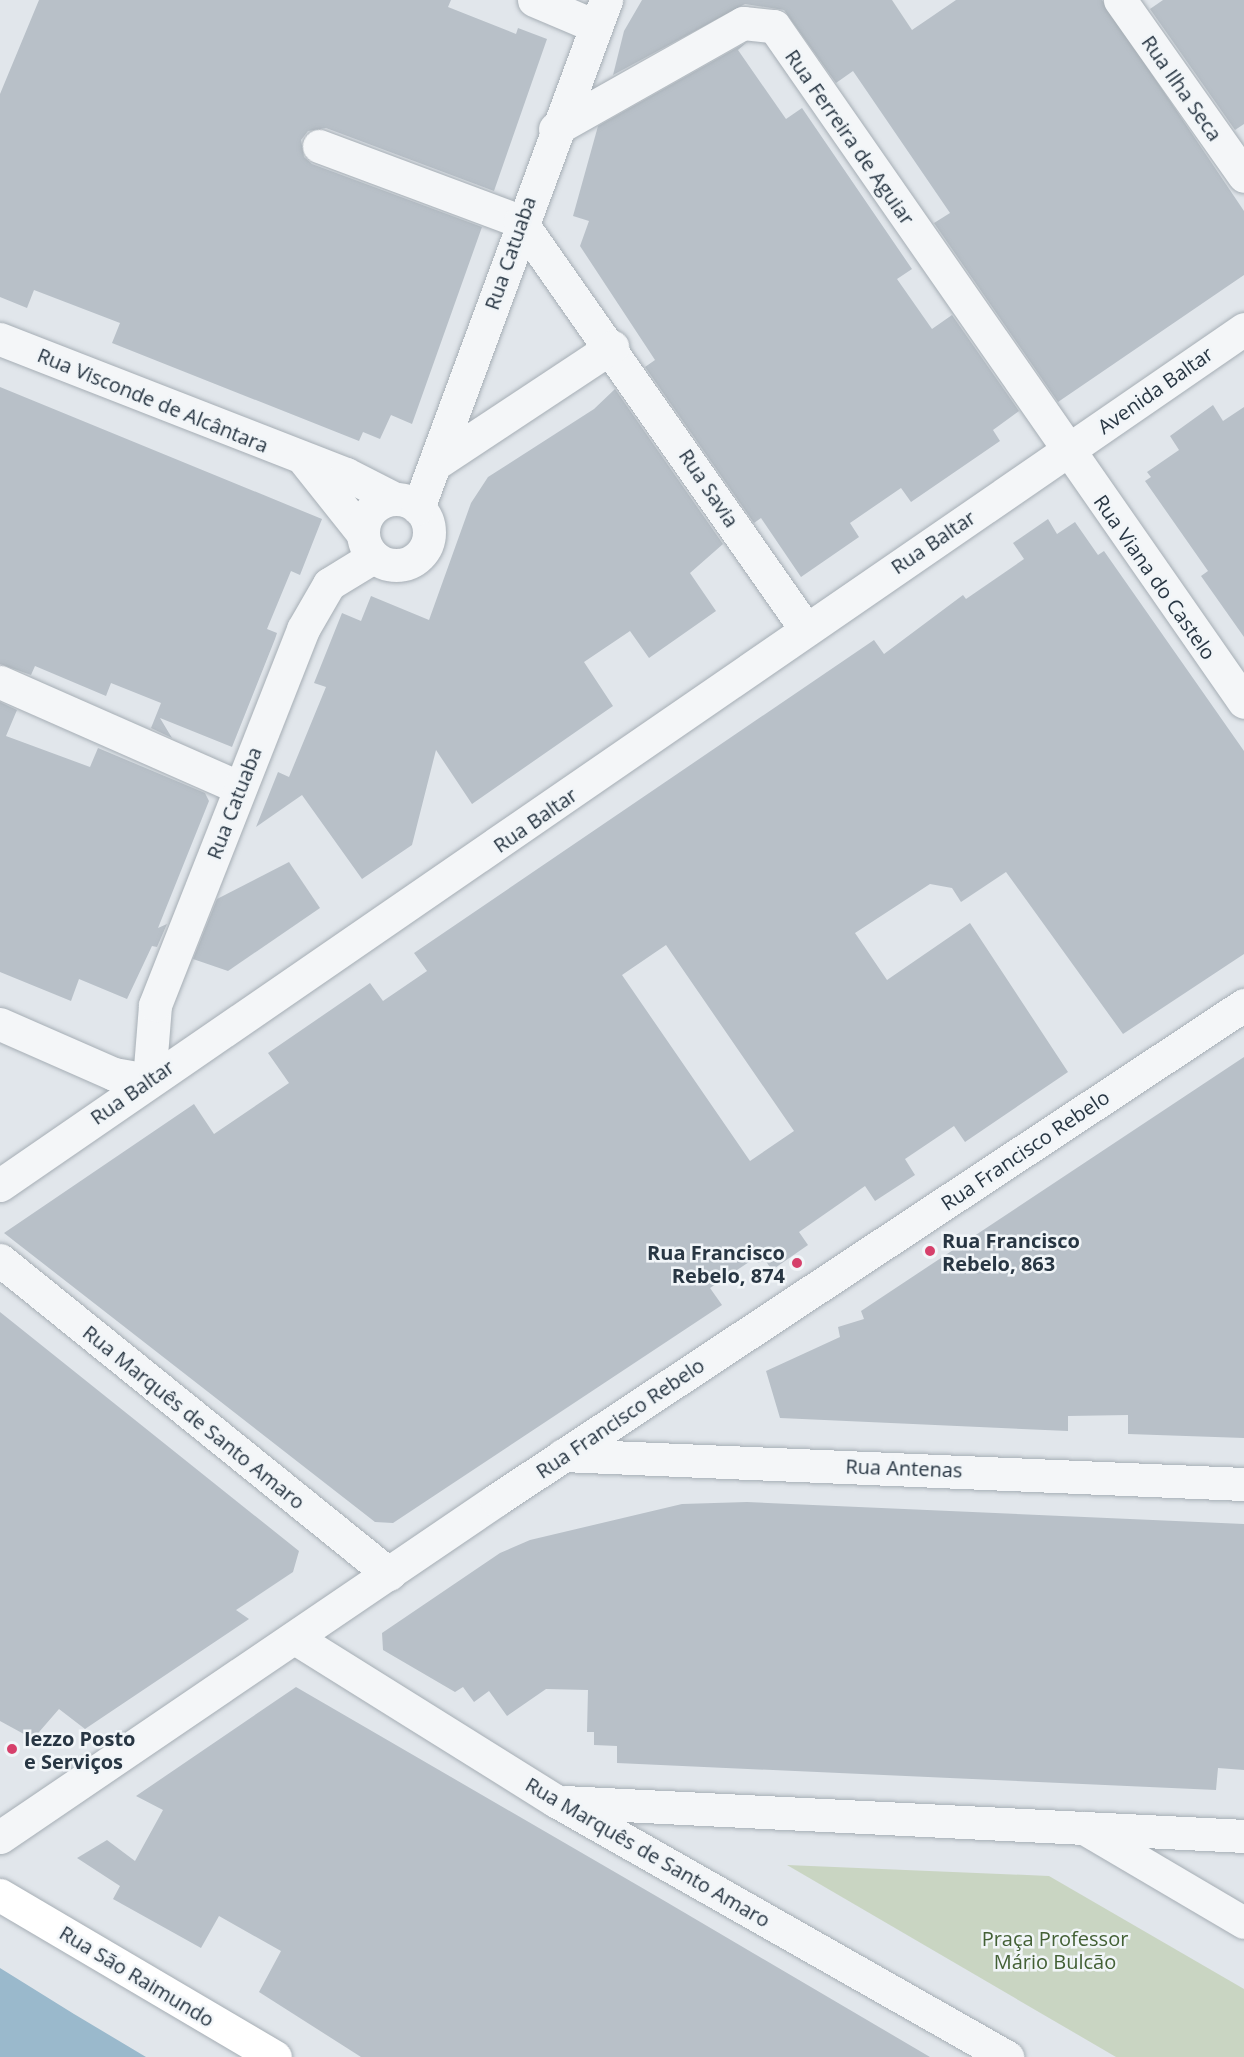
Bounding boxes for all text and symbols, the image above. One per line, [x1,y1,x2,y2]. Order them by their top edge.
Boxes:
street label: Rua Ilha Seca [1137,31,1227,145]
street label: Rua Ferreira de Aguiar [780,45,920,229]
street label: Rua Catuaba [479,193,541,313]
street label: Avenida Baltar [1093,341,1217,439]
street label: Rua Visconde de Alcântara [34,343,272,457]
street label: Rua Savia [674,444,744,532]
street label: Rua Viana do Castelo [1089,490,1221,664]
street label: Rua Baltar [886,505,980,579]
street label: Rua Catuaba [202,743,266,863]
street label: Rua Baltar [489,783,581,857]
street label: Rua Baltar [86,1055,178,1129]
street label: Rua Francisco Rebelo [936,1085,1114,1215]
place label: Rua Francisco Rebelo, 863 [942,1228,1080,1275]
place label: Rua Francisco Rebelo, 874 [647,1240,785,1287]
marker: Rua Francisco Rebelo, 863 [923,1244,937,1258]
marker: Rua Francisco Rebelo, 874 [790,1256,804,1270]
street label: Rua Marquês de Santo Amaro [78,1320,310,1514]
street label: Rua Francisco Rebelo [531,1353,709,1483]
street label: Rua Antenas [845,1454,963,1482]
place label: Iezzo Posto e Serviços [24,1726,135,1773]
marker: Iezzo Posto e Serviços [5,1742,19,1756]
street label: Rua Marquês de Santo Amaro [521,1772,775,1932]
street label: Rua São Raimundo [55,1920,219,2032]
park label: Praça Professor Mário Bulcão [982,1927,1128,1974]

